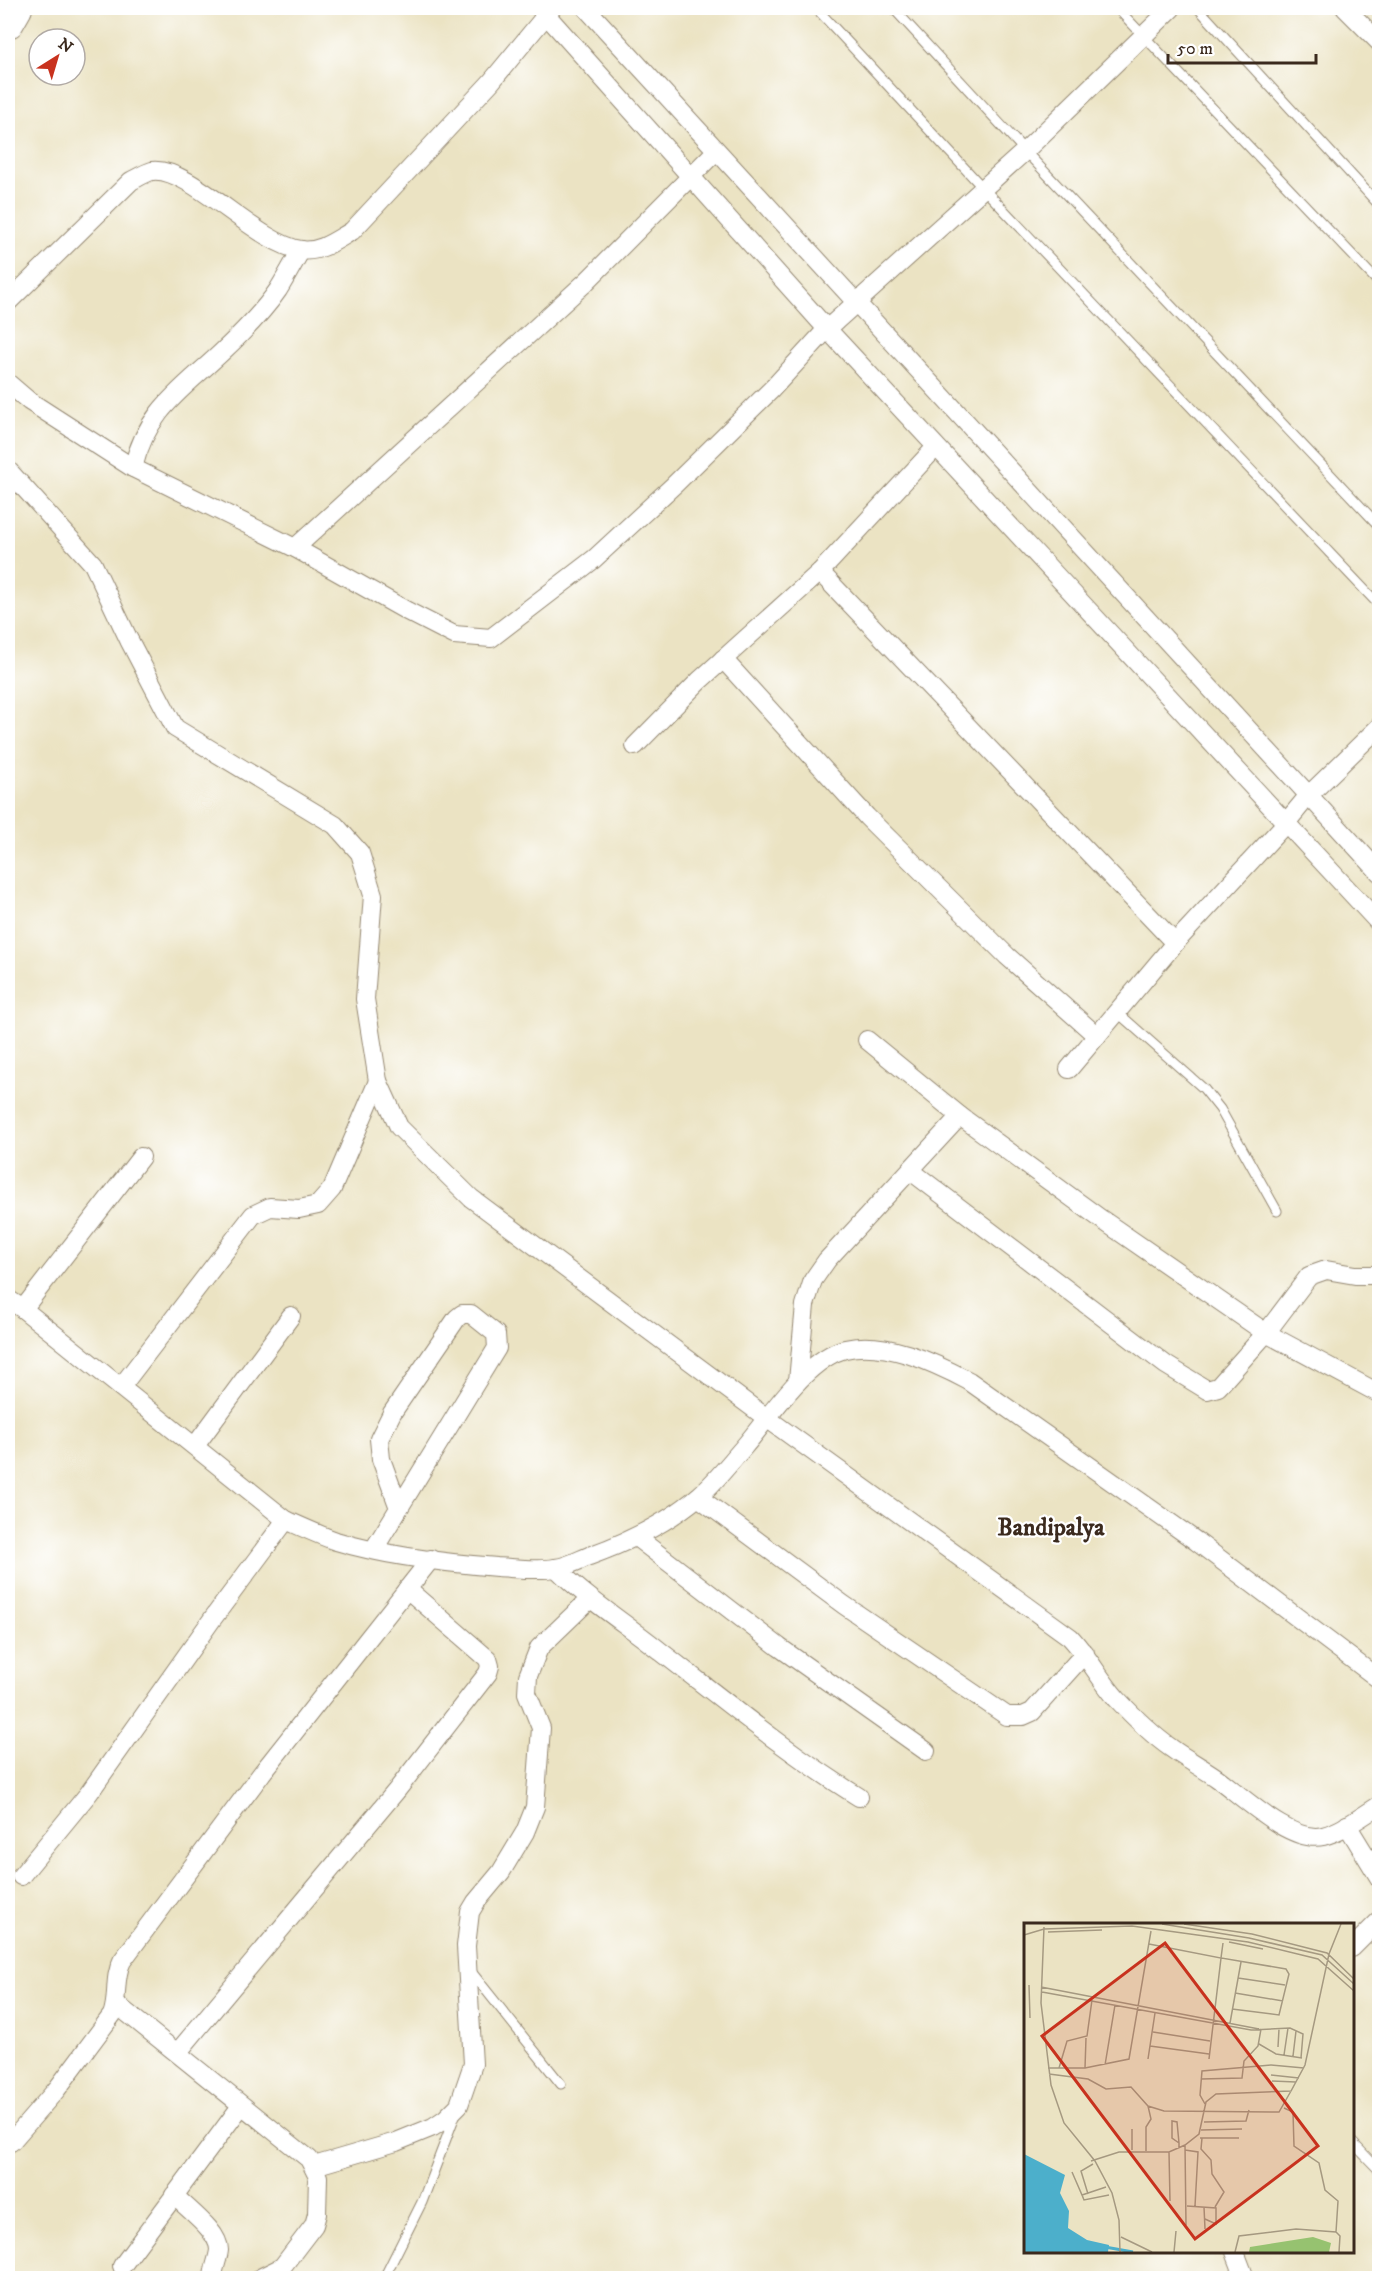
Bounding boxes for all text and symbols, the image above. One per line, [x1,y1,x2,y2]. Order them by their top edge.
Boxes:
north arrow [27,27,87,87]
scale bar [1168,27,1316,65]
text: N [54,34,77,58]
text: 50 m [1177,38,1213,60]
district label: Bandipalya [998,1513,1105,1543]
inset map [1024,1923,1354,2253]

